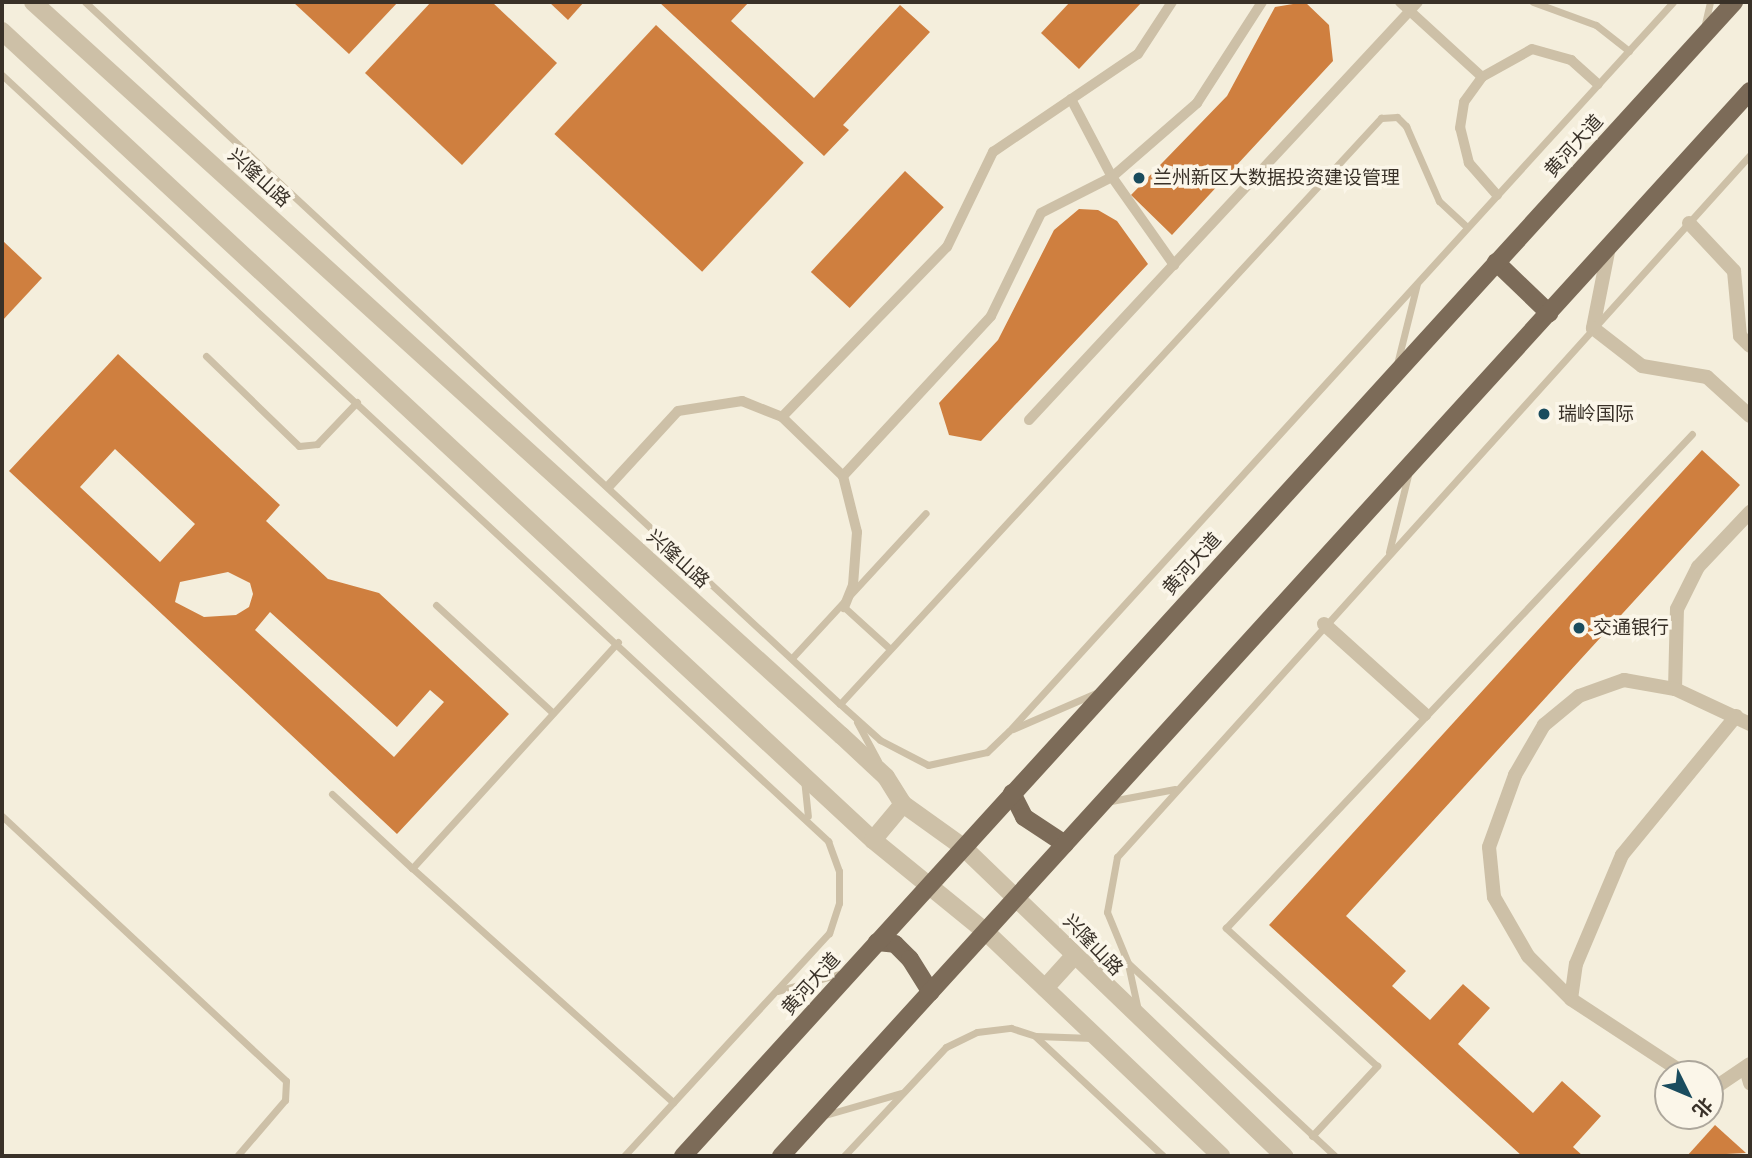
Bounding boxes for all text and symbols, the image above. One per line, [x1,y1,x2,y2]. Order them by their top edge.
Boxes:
street label: 黄河大道 [1540,110,1608,182]
street label: 兴隆山路 [223,144,295,212]
place label: 兰州新区大数据投资建设管理 [1153,167,1400,189]
marker: 兰州新区大数据投资建设管理 [1131,170,1147,186]
place label: 瑞岭国际 [1558,403,1634,425]
marker: 瑞岭国际 [1536,406,1552,422]
street label: 兴隆山路 [642,525,714,593]
street label: 黄河大道 [1158,528,1226,600]
place label: 交通银行 [1593,617,1669,639]
marker: 交通银行 [1571,620,1587,636]
street label: 兴隆山路 [1058,910,1128,980]
street label: 黄河大道 [777,948,845,1020]
north arrow [1654,1060,1724,1130]
text: 北 [1688,1093,1718,1123]

